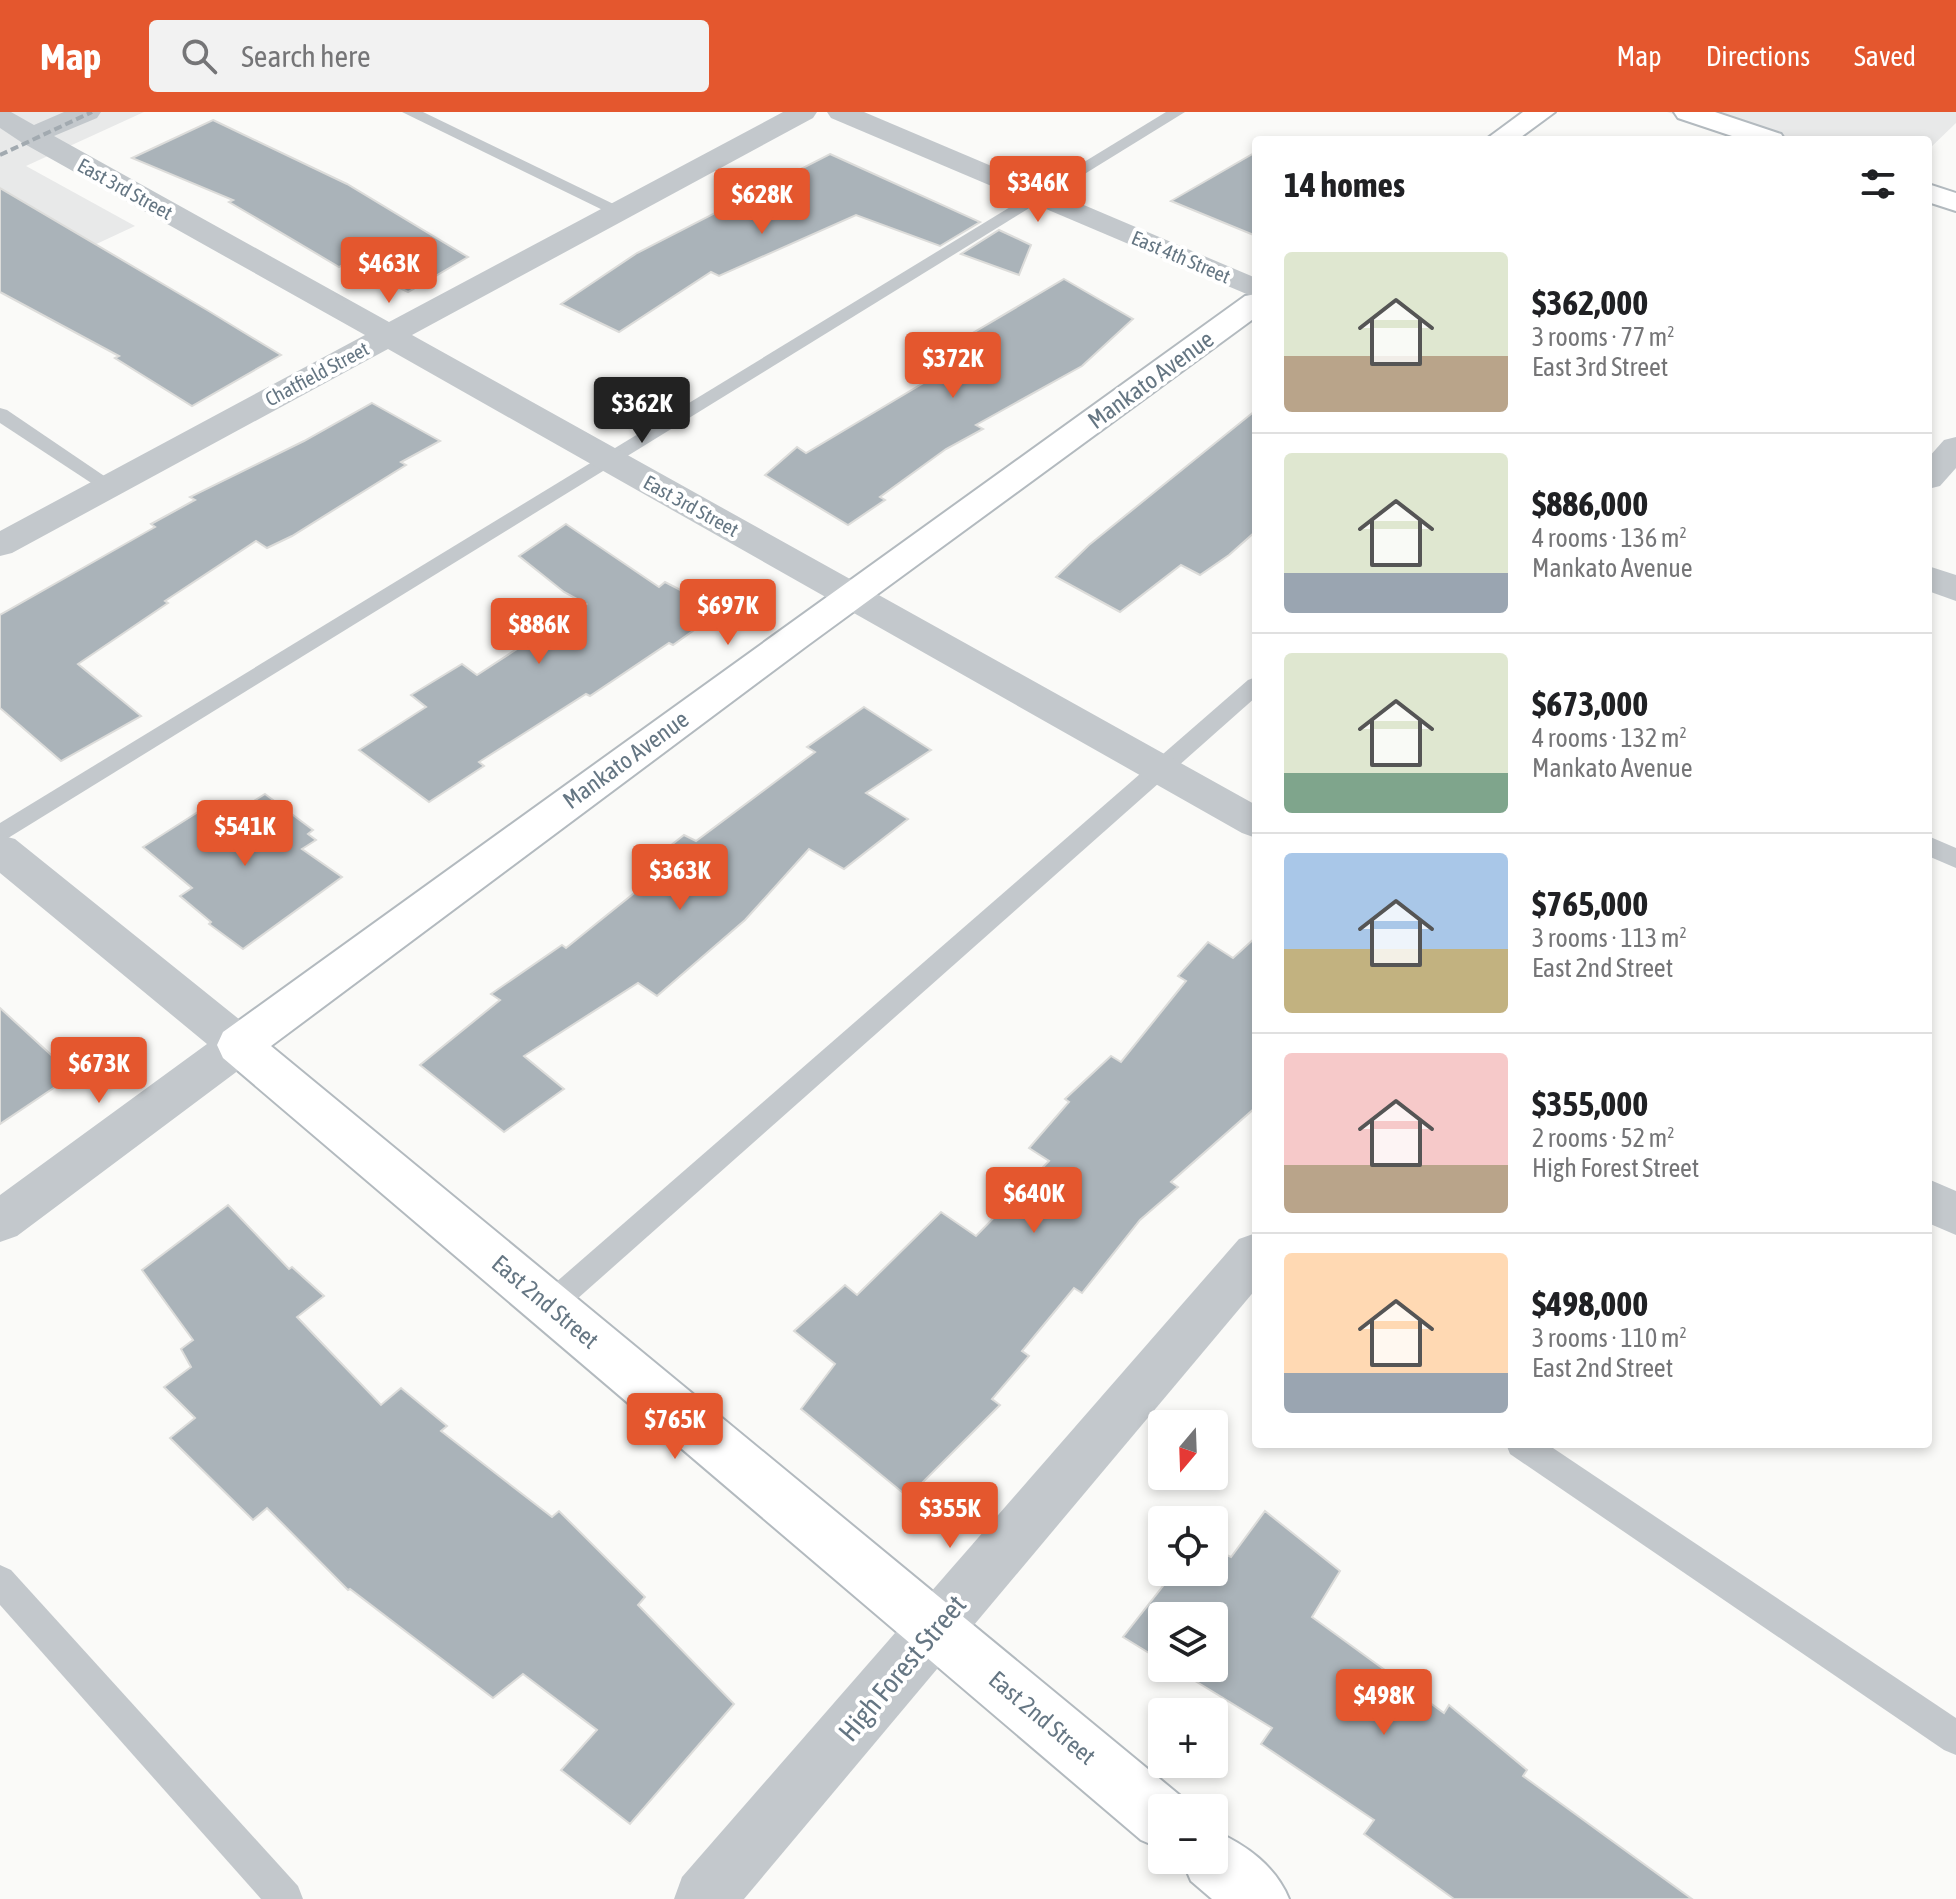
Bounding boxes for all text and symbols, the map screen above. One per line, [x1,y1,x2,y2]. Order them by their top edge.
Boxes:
search box [149,20,709,92]
icon: search [177,34,221,78]
text: Map [40,35,101,78]
text: Search here [241,39,371,73]
text: Map [1617,40,1662,72]
text: Directions [1706,40,1810,72]
text: Saved [1854,40,1916,72]
street label: East 3rd Street [74,153,177,224]
pin: $346K [982,156,1094,224]
icon: filters [1856,162,1900,206]
text: 14 homes [1284,165,1405,204]
text: $346K [1008,167,1068,197]
pin: $628K [706,168,818,236]
text: $628K [732,179,792,209]
street label: East 4th Street [1128,225,1234,288]
pin: $463K [333,237,445,305]
text: $463K [359,248,419,278]
text: $362,000 [1532,283,1648,322]
icon: home [1348,284,1444,380]
text: 3 rooms · 77 m² [1532,322,1674,352]
street label: Mankato Avenue [1083,325,1219,434]
pin: $372K [897,332,1009,400]
street label: Chatfield Street [261,336,373,411]
text: $372K [923,343,983,373]
text: East 3rd Street [1532,352,1668,382]
pin: $362K [586,377,698,445]
text: $362K [612,388,672,418]
street label: East 3rd Street [640,470,743,541]
text: $886,000 [1532,484,1648,523]
icon: home [1348,485,1444,581]
text: 4 rooms · 136 m² [1532,523,1687,553]
text: Mankato Avenue [1532,553,1693,583]
pin: $697K [672,579,784,647]
text: $697K [698,590,758,620]
pin: $886K [483,598,595,666]
text: $886K [509,609,569,639]
text: $673,000 [1532,684,1648,723]
icon: home [1348,685,1444,781]
street label: Mankato Avenue [558,705,694,814]
text: 4 rooms · 132 m² [1532,723,1687,753]
text: Mankato Avenue [1532,753,1693,783]
pin: $541K [189,800,301,868]
text: $541K [215,811,275,841]
pin: $363K [624,844,736,912]
text: $363K [650,855,710,885]
text: $765,000 [1532,884,1648,923]
icon: home [1348,885,1444,981]
text: 3 rooms · 113 m² [1532,923,1687,953]
text: East 2nd Street [1532,953,1673,983]
pin: $673K [43,1037,155,1105]
text: $673K [69,1048,129,1078]
text: $355,000 [1532,1084,1648,1123]
icon: home [1348,1085,1444,1181]
text: 2 rooms · 52 m² [1532,1123,1674,1153]
text: High Forest Street [1532,1153,1699,1183]
pin: $640K [978,1167,1090,1235]
text: $640K [1004,1178,1064,1208]
street label: East 2nd Street [487,1249,604,1354]
text: $498,000 [1532,1284,1648,1323]
icon: home [1348,1285,1444,1381]
text: 3 rooms · 110 m² [1532,1323,1687,1353]
text: East 2nd Street [1532,1353,1673,1383]
pin: $765K [619,1393,731,1461]
text: $765K [645,1404,705,1434]
north arrow [1148,1410,1228,1490]
map controls [1148,1410,1228,1874]
pin: $355K [894,1482,1006,1550]
text: $355K [920,1493,980,1523]
button: locate [1148,1506,1228,1586]
street label: High Forest Street [832,1589,972,1747]
button: layers [1148,1602,1228,1682]
street label: East 2nd Street [984,1665,1101,1770]
pin: $498K [1328,1669,1440,1737]
text: $498K [1354,1680,1414,1710]
button: + [1148,1698,1228,1778]
button: − [1148,1794,1228,1874]

